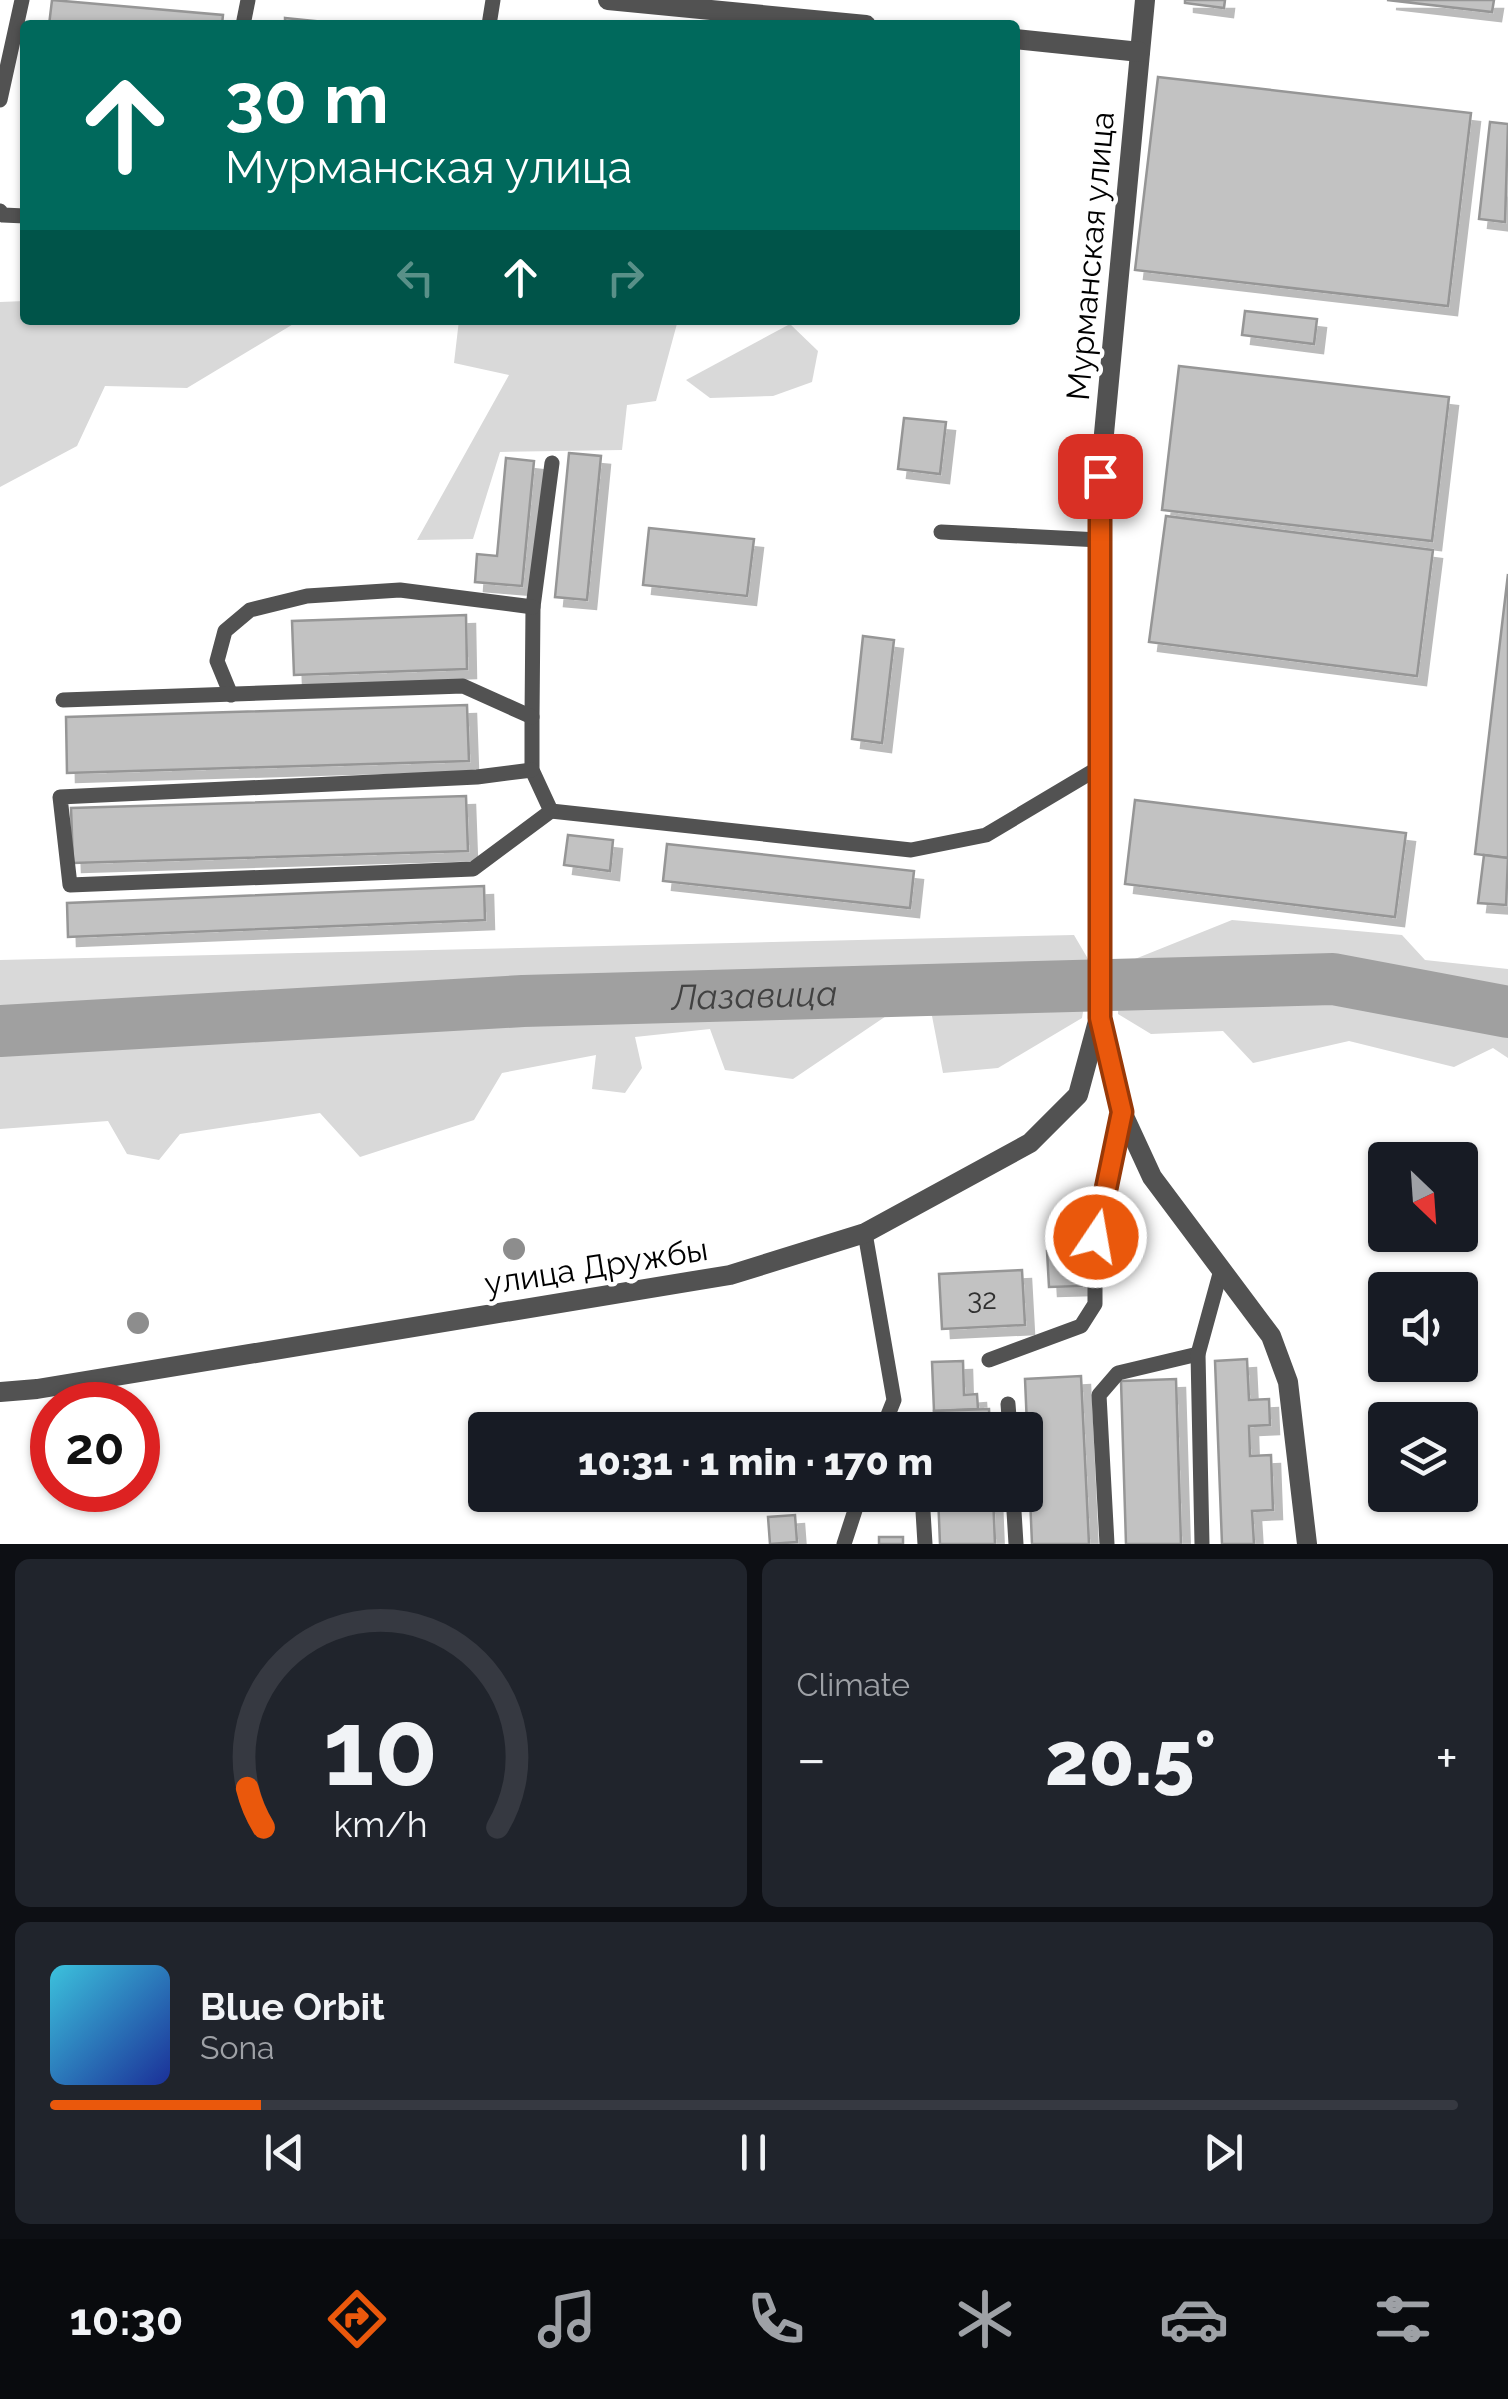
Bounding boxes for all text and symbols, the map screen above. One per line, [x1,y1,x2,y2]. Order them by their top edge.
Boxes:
text: 30 m [225,57,389,139]
icon: ahead [60,60,190,190]
street label: Мурманская улица [1059,110,1121,402]
text: Мурманская улица [225,141,632,194]
icon: left [388,250,443,305]
icon: ahead [493,250,548,305]
icon: right [598,250,653,305]
pin [1058,434,1143,519]
icon: arrive [1073,449,1128,504]
water label: Лазавица [669,972,838,1018]
north arrow [1368,1142,1478,1252]
map controls [1368,1142,1478,1512]
position arrow [1044,1185,1148,1289]
street label: улица Дружбы [482,1230,710,1302]
button: sound [1368,1272,1478,1382]
house number: 32 [967,1283,997,1316]
speed limit sign: 20 [30,1382,160,1512]
button: layers [1368,1402,1478,1512]
text: 10:31 · 1 min · 170 m [578,1439,933,1484]
text: Climate [797,1666,910,1703]
text: 10 [323,1687,438,1809]
text: 20.5° [1045,1714,1216,1803]
text: − [797,1726,826,1791]
text: + [1435,1726,1458,1791]
text: km/h [334,1803,428,1845]
text: Blue Orbit [200,1984,385,2029]
text: Sona [200,2029,275,2066]
icon: previous [257,2125,312,2180]
icon: pause [726,2125,781,2180]
icon: next [1196,2125,1251,2180]
icon: directions [322,2284,392,2354]
icon: music [532,2284,602,2354]
icon: phone [741,2284,811,2354]
icon: climate [950,2284,1020,2354]
icon: car [1159,2284,1229,2354]
icon: filters [1368,2284,1438,2354]
text: 10:30 [70,2293,183,2346]

